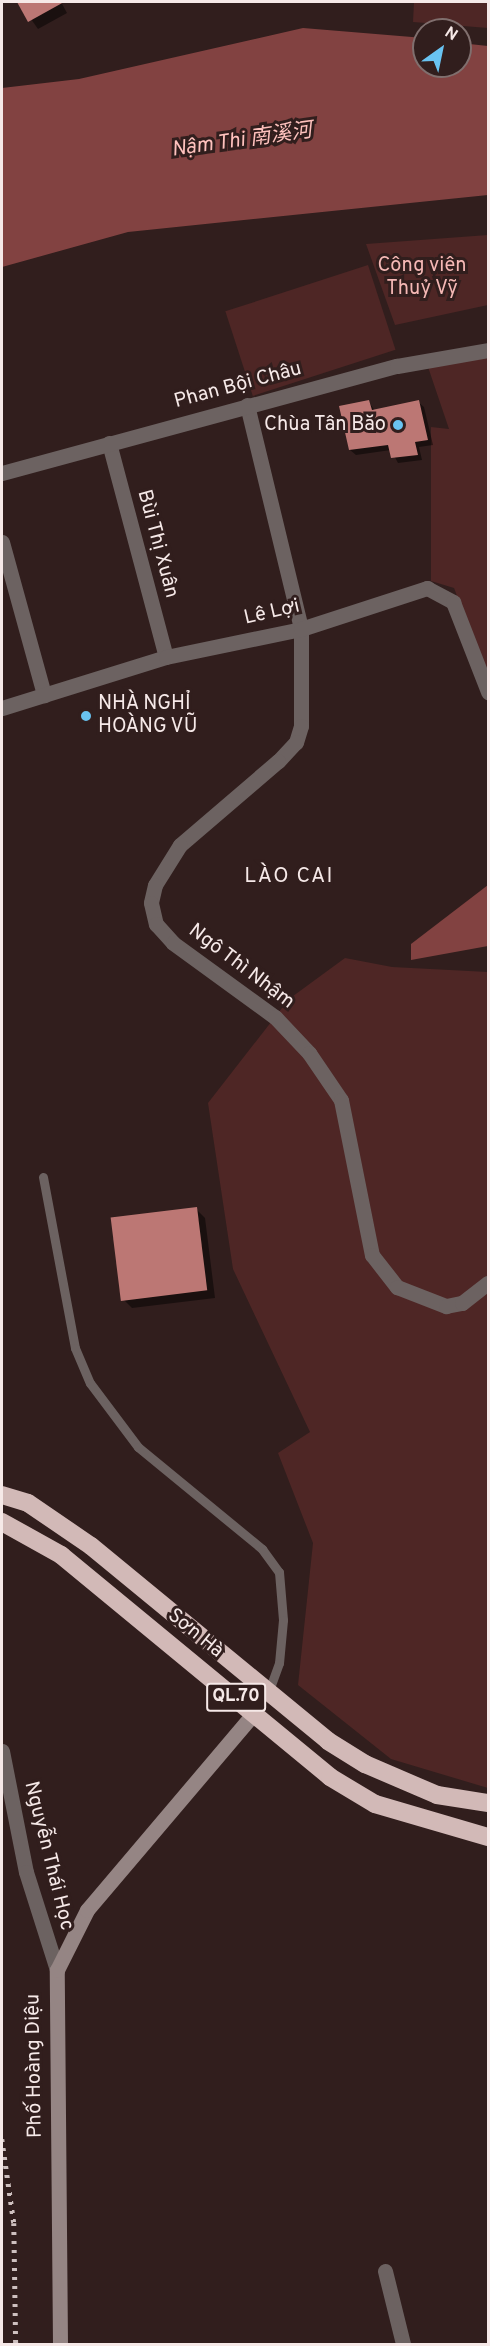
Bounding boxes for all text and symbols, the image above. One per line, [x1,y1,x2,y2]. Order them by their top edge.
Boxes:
north arrow [412,18,472,78]
text: N [440,23,461,46]
water label: Nậm Thi 南溪河 [170,119,314,163]
park label: Công viên Thuỷ Vỹ [378,255,466,302]
street label: Phan Bội Châu [172,357,304,415]
place label: Chùa Tân Băo [263,413,386,437]
marker: Chùa Tân Băo [391,418,405,432]
street label: Bùi Thị Xuân [131,487,183,601]
street label: Lê Lợi [242,595,302,631]
place label: NHÀ NGHỈ HOÀNG VŨ [98,692,198,739]
marker: NHÀ NGHỈ HOÀNG VŨ [79,709,93,723]
district label: LÀO CAI [244,864,334,890]
street label: Ngô Thì Nhậm [183,919,299,1015]
street label: Sơn Hà [162,1604,228,1664]
road number: QL.70 [206,1682,266,1712]
street label: Nguyễn Thái Học [18,1779,78,1933]
street label: Phố Hoàng Diệu [22,1994,48,2138]

